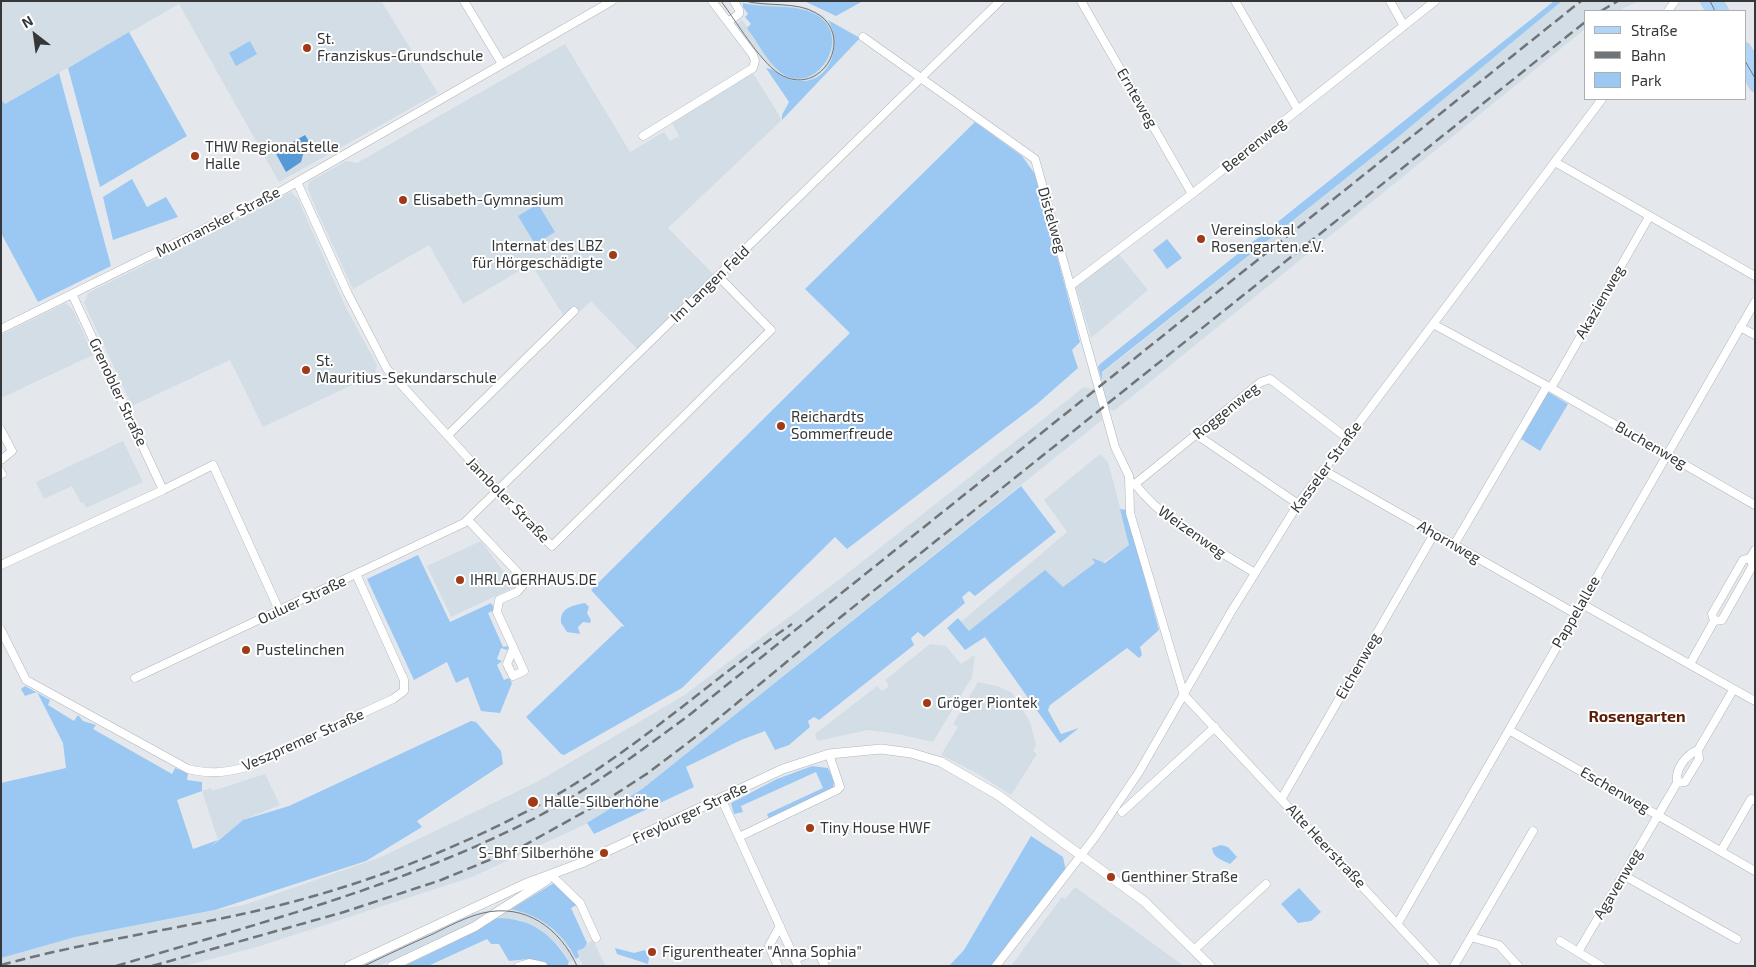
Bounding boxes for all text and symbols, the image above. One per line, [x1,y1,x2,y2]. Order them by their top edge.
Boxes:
north arrow [10,10,60,60]
legend [1584,10,1746,100]
text: N [19,12,36,31]
text: Straße [1631,21,1677,39]
place label: St. Franziskus-Grundschule [317,30,483,65]
marker: St. Franziskus-Grundschule [301,42,313,54]
text: Bahn [1631,46,1666,64]
street label: Ernteweg [1113,65,1161,131]
text: Park [1631,71,1662,89]
street label: Beerenweg [1219,114,1289,176]
place label: THW Regionalstelle Halle [205,138,339,173]
marker: THW Regionalstelle Halle [189,150,201,162]
street label: Murmansker Straße [153,183,283,261]
street label: Distelweg [1034,185,1070,255]
place label: Elisabeth-Gymnasium [413,191,564,209]
marker: Elisabeth-Gymnasium [397,194,409,206]
place label: Vereinslokal Rosengarten e.V. [1211,221,1324,256]
marker: Vereinslokal Rosengarten e.V. [1195,233,1207,245]
place label: Internat des LBZ für Hörgeschädigte [472,237,603,272]
street label: Im Langen Feld [667,242,753,326]
marker: Internat des LBZ für Hörgeschädigte [607,249,619,261]
street label: Akazienweg [1572,262,1628,342]
street label: Grenobler Straße [85,335,151,449]
place label: St. Mauritius-Sekundarschule [316,352,497,387]
marker: St. Mauritius-Sekundarschule [300,364,312,376]
street label: Roggenweg [1189,379,1263,443]
place label: Reichardts Sommerfreude [791,408,893,443]
street label: Buchenweg [1612,417,1690,473]
street label: Kasseler Straße [1287,418,1365,516]
marker: Reichardts Sommerfreude [775,420,787,432]
street label: Jamboler Straße [463,454,553,546]
street label: Weizenweg [1155,502,1229,562]
street label: Ahornweg [1414,517,1484,567]
place label: IHRLAGERHAUS.DE [470,571,597,589]
street label: Ouluer Straße [255,572,349,628]
street label: Pappelallee [1548,573,1604,651]
marker: IHRLAGERHAUS.DE [454,574,466,586]
street label: Eichenweg [1332,630,1384,702]
place label: Pustelinchen [256,641,344,659]
marker: Pustelinchen [240,644,252,656]
place label: Gröger Piontek [937,694,1038,712]
marker: Gröger Piontek [921,697,933,709]
street label: Veszpremer Straße [239,705,367,775]
district label: Rosengarten [1588,707,1686,727]
street label: Eschenweg [1577,763,1653,817]
street label: Freyburger Straße [630,778,750,848]
place label: Halle-Silberhöhe [544,793,659,811]
marker: Halle-Silberhöhe [526,795,540,809]
street label: Alte Heerstraße [1282,800,1370,892]
place label: Tiny House HWF [820,819,931,837]
marker: Tiny House HWF [804,822,816,834]
place label: S-Bhf Silberhöhe [479,844,594,862]
street label: Agavenweg [1590,845,1646,923]
marker: S-Bhf Silberhöhe [598,847,610,859]
place label: Genthiner Straße [1121,868,1238,886]
marker: Genthiner Straße [1105,871,1117,883]
place label: Figurentheater "Anna Sophia" [662,943,862,961]
marker: Figurentheater "Anna Sophia" [646,946,658,958]

